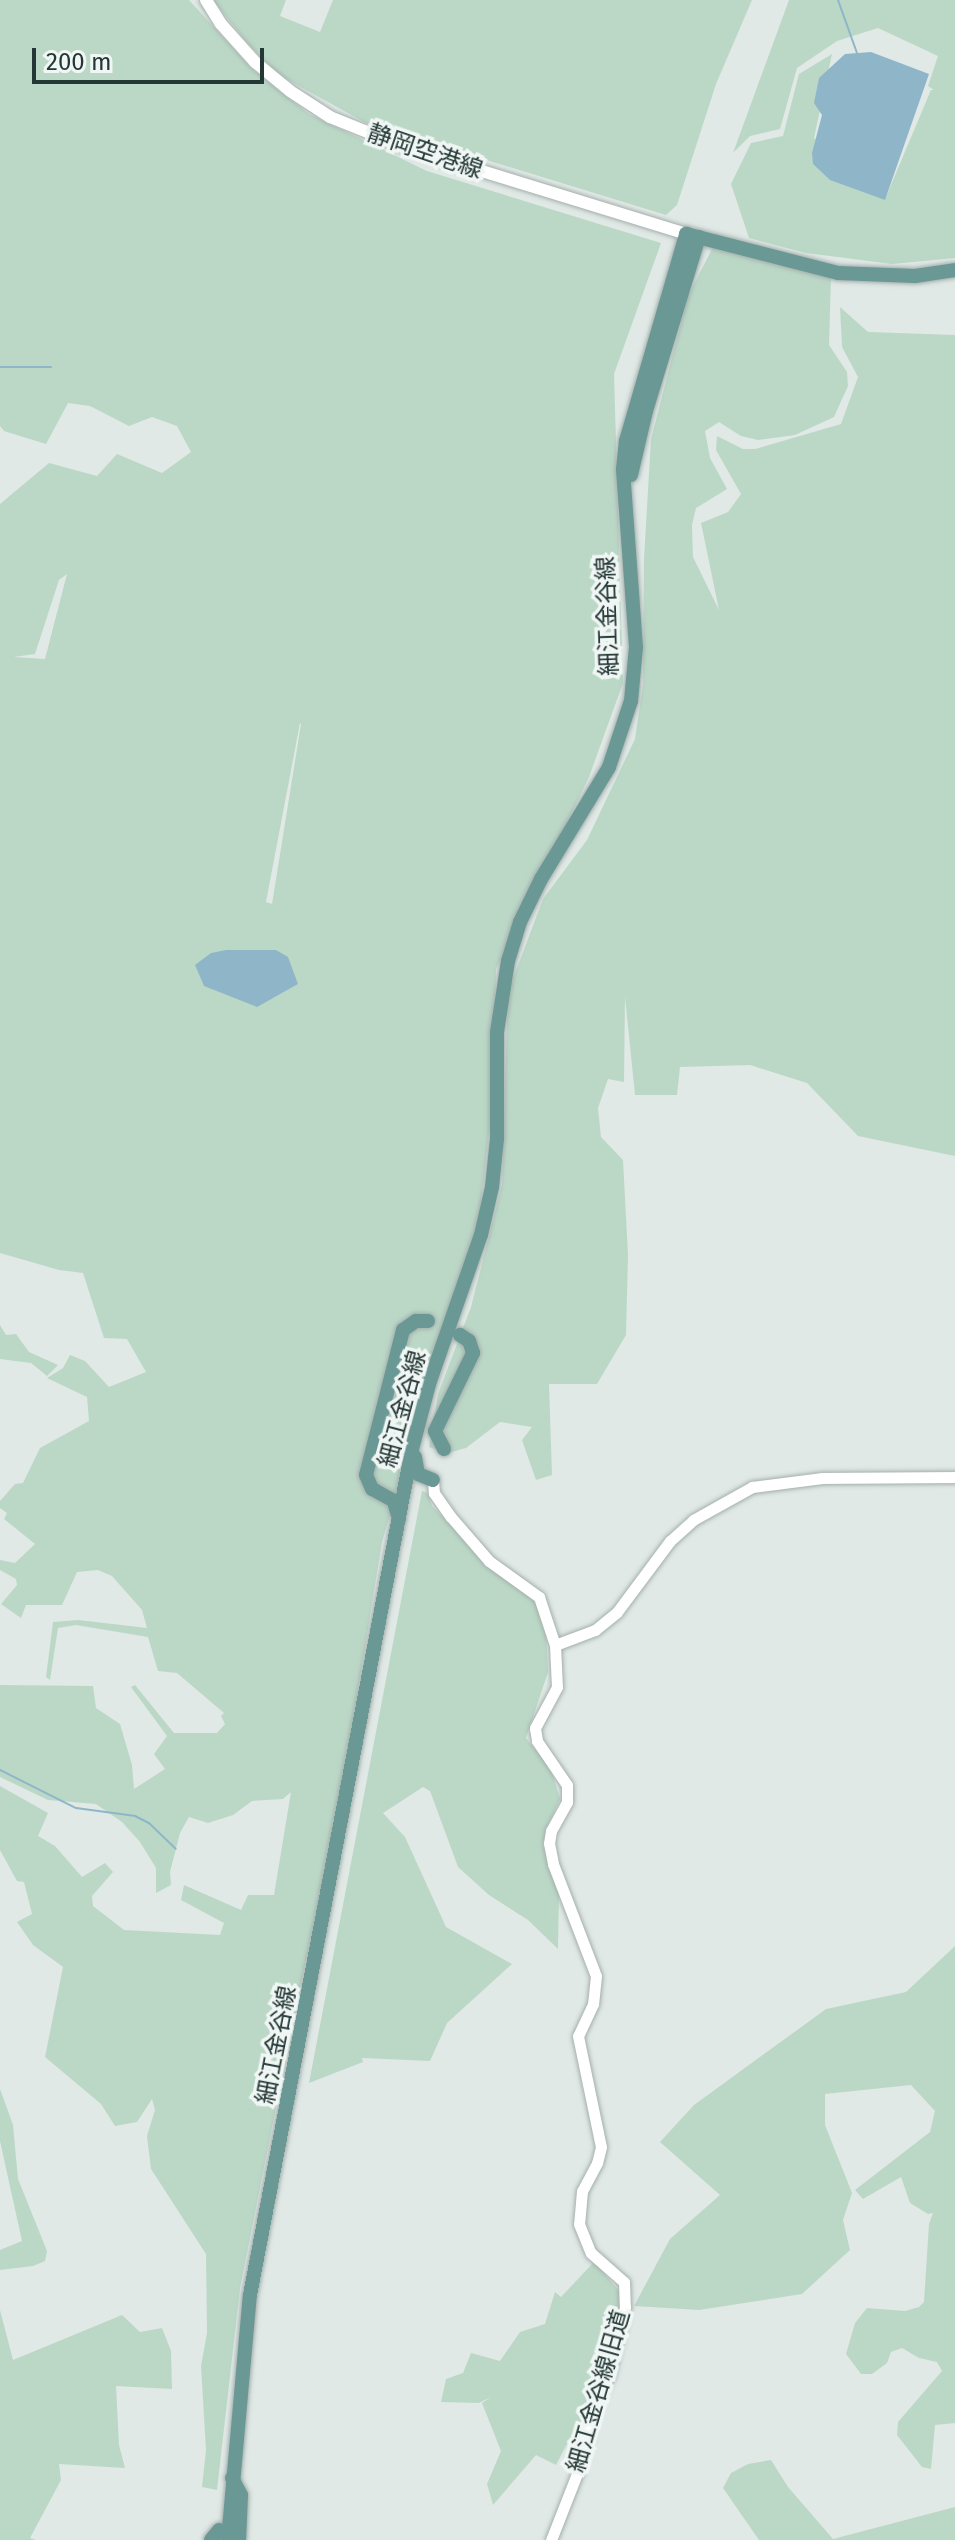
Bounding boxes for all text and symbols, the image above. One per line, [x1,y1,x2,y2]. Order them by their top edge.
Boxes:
scale bar [36,32,268,82]
text: 200 m [46,48,112,76]
street label: 静岡空港線 [364,119,486,185]
street label: 細江金谷線 [592,556,624,676]
street label: 細江金谷線 [374,1347,432,1471]
street label: 細江金谷線 [251,1983,303,2107]
street label: 細江金谷線旧道 [562,2306,636,2476]

